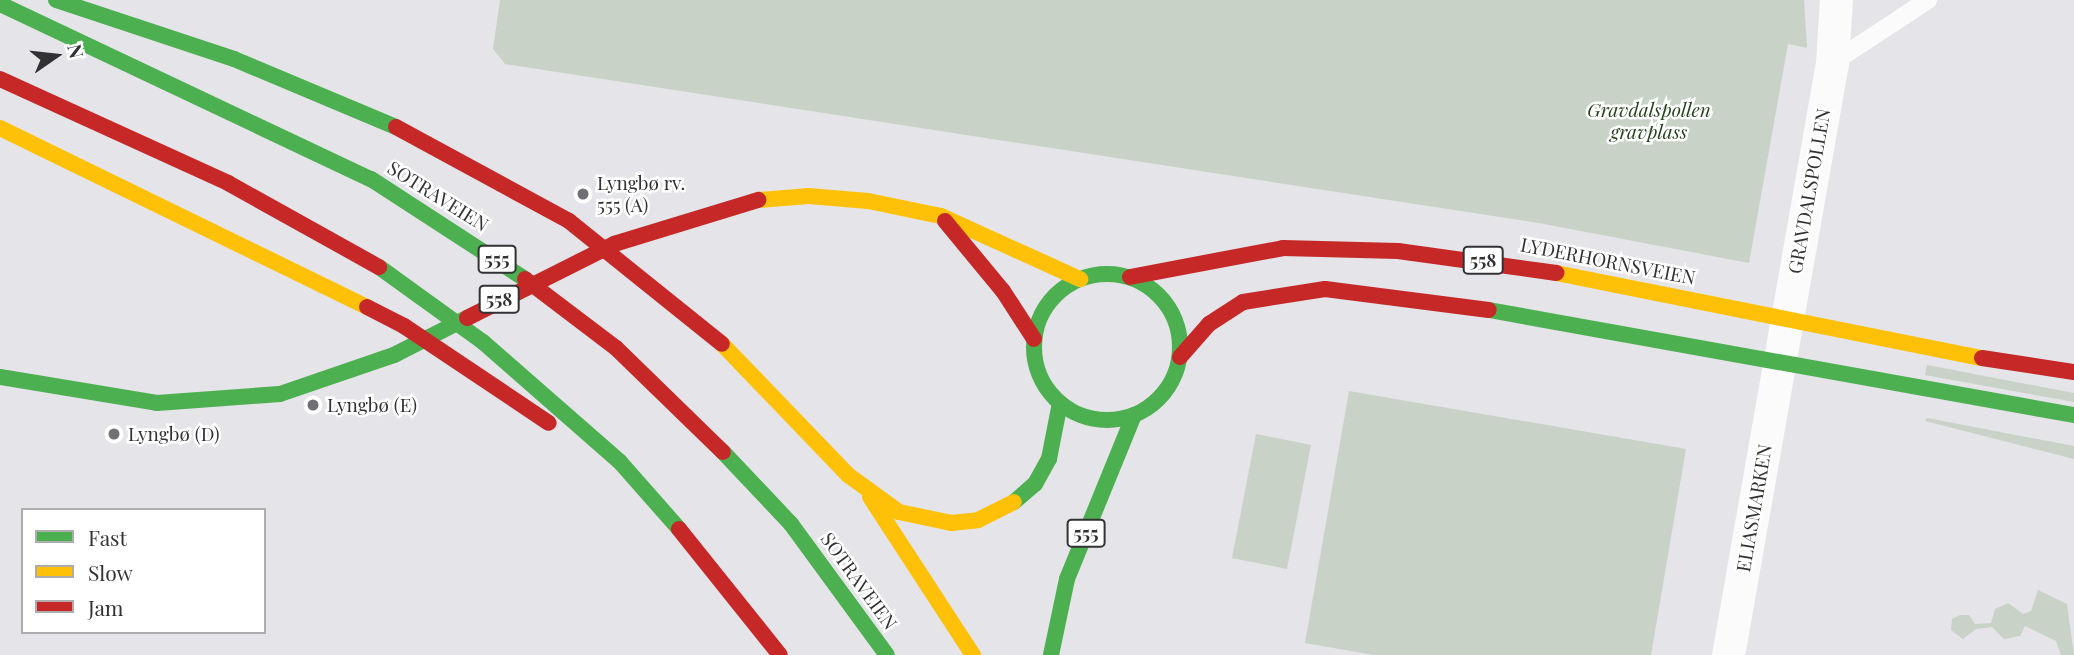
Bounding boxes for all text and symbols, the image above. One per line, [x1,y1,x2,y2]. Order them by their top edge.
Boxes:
north arrow [21,21,91,91]
text: N [62,41,91,61]
park label: Gravdalspollen gravplass [1587,99,1711,143]
street label: GRAVDALSPOLLEN [1783,107,1835,275]
street label: SOTRAVEIEN [383,156,493,236]
place label: Lyngbø rv. 555 (A) [597,172,685,216]
marker: Lyngbø rv. 555 (A) [575,186,591,202]
street label: LYDERHORNSVEIEN [1519,233,1697,289]
road number: 555 [476,244,518,274]
road number: 558 [1462,246,1504,274]
road number: 558 [478,284,520,314]
place label: Lyngbø (E) [327,394,417,416]
marker: Lyngbø (E) [305,397,321,413]
place label: Lyngbø (D) [128,423,220,445]
marker: Lyngbø (D) [106,426,122,442]
street label: ELIASMARKEN [1732,442,1776,574]
legend [21,508,266,634]
road number: 555 [1065,518,1107,548]
text: Fast [88,523,127,551]
street label: SOTRAVEIEN [816,528,902,634]
text: Slow [88,558,133,586]
text: Jam [88,593,124,621]

